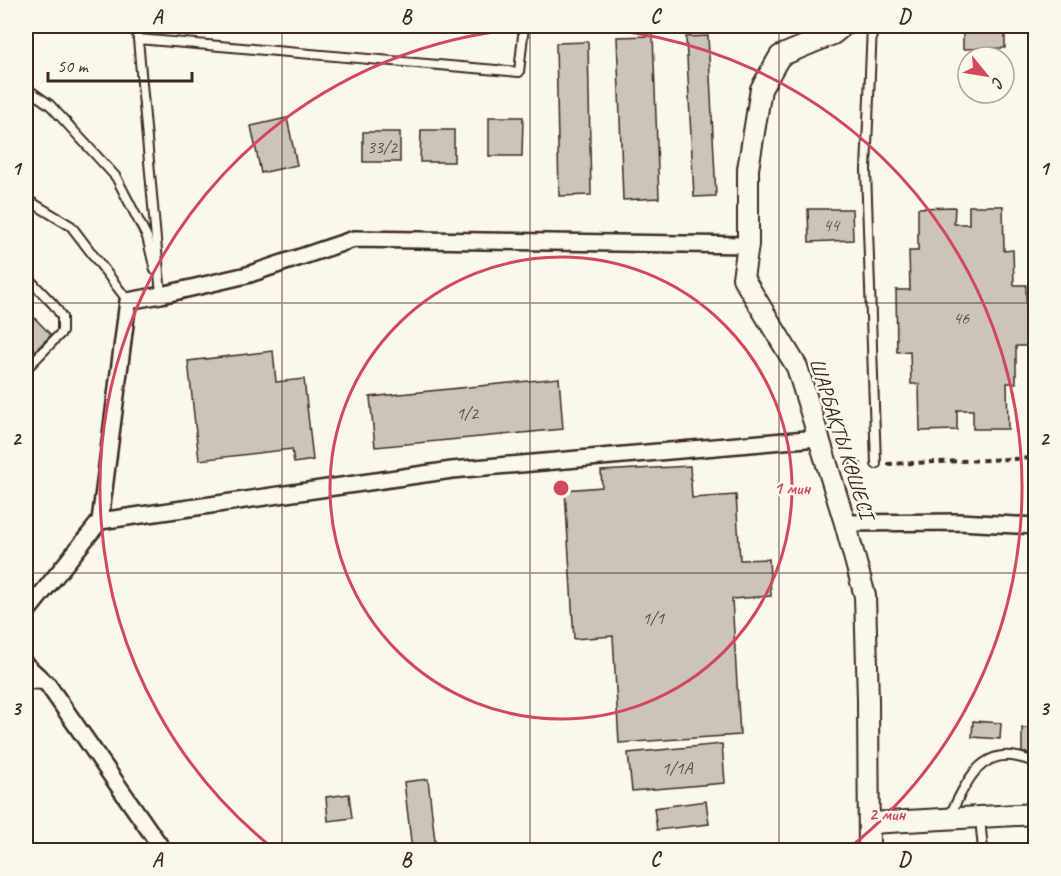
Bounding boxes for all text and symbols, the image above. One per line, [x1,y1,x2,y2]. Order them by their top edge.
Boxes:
text: A [152,4,164,29]
text: B [401,4,413,29]
text: C [650,4,662,29]
text: D [898,4,912,29]
scale bar [48,45,192,83]
north arrow [956,45,1016,105]
text: 50 m [57,55,90,77]
text: С [986,74,1009,92]
house number: 33/2 [367,136,399,158]
text: 1 [12,156,23,181]
text: 1 [1040,156,1051,181]
house number: 44 [823,214,841,236]
house number: 46 [953,307,970,329]
street label: ШАРБАҚТЫ КӨШЕСІ [804,355,882,526]
house number: 1/2 [456,402,480,424]
text: 2 [12,426,23,451]
text: 2 [1040,426,1051,451]
text: 1 мин [774,477,811,499]
centre of rings [551,478,571,498]
house number: 1/1 [642,607,665,629]
text: 3 [12,696,23,721]
text: 3 [1040,696,1051,721]
house number: 1/1А [661,757,694,779]
text: 2 мин [869,803,906,825]
text: A [152,847,164,872]
text: B [401,847,413,872]
text: C [650,847,662,872]
text: D [898,847,912,872]

